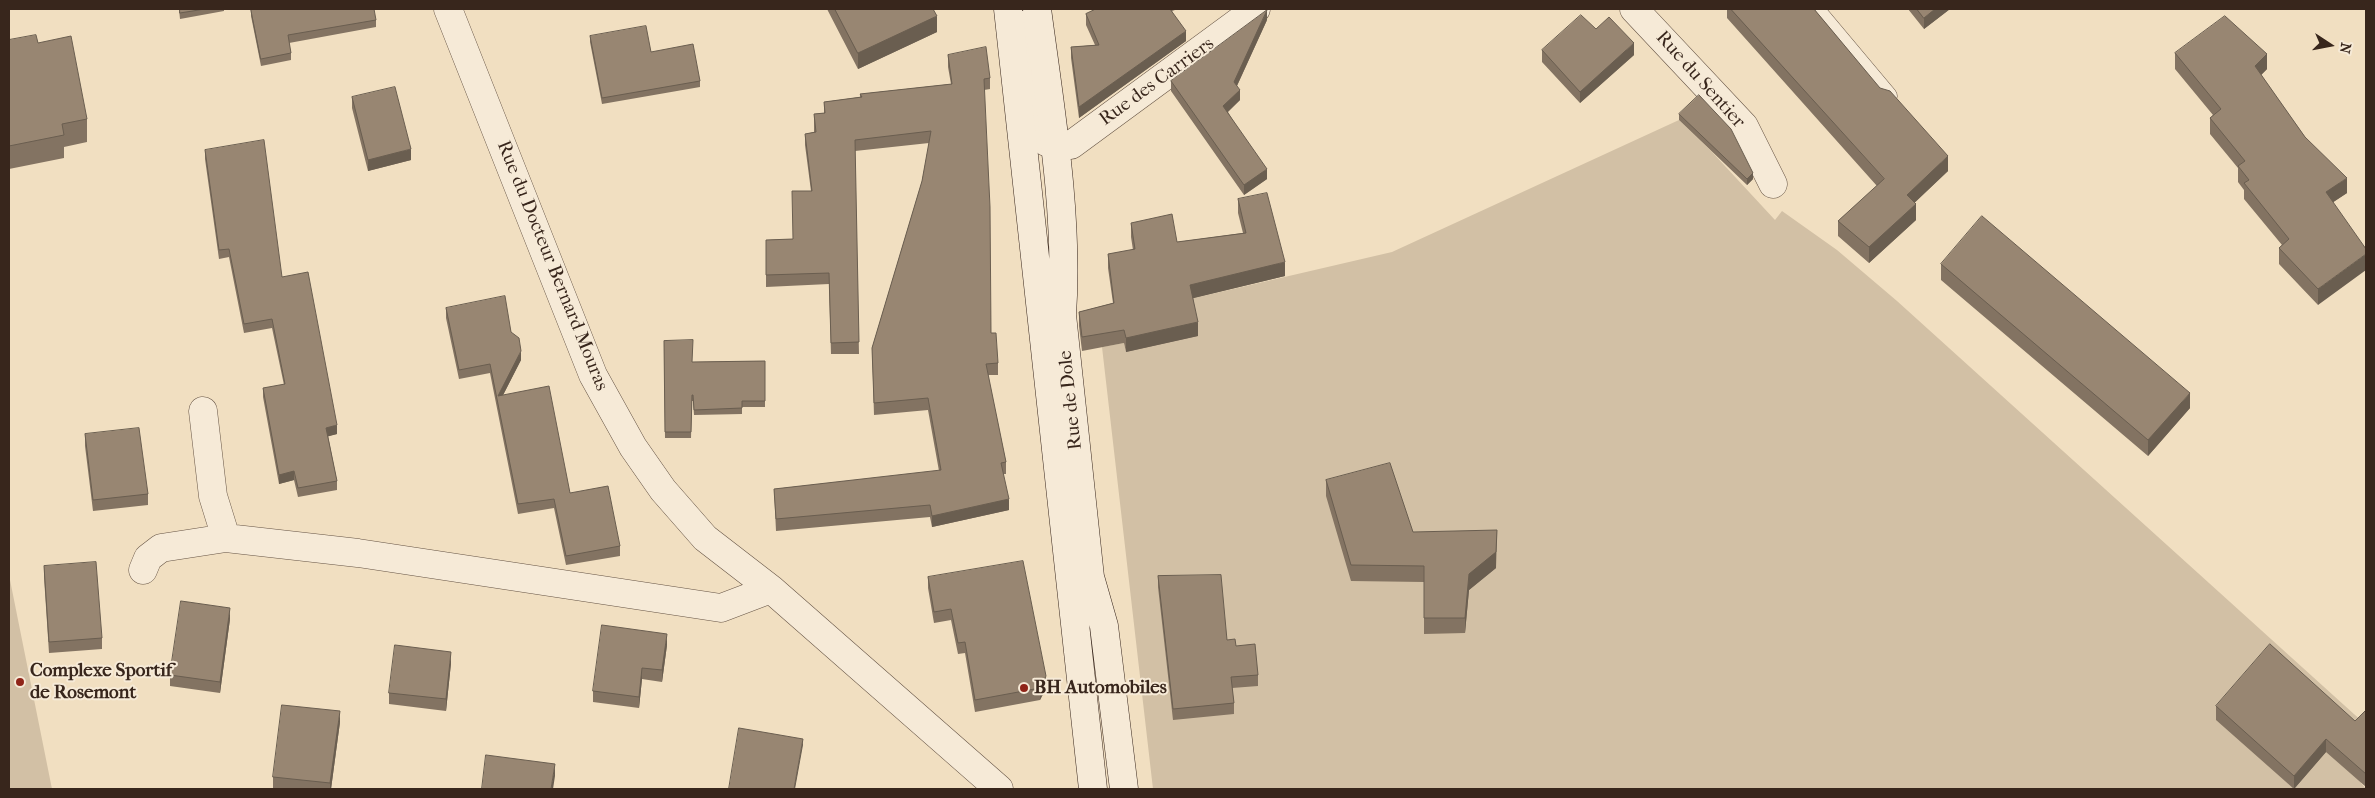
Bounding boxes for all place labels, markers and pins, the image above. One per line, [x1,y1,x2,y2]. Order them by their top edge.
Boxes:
place label: Complexe Sportif de Rosemont [30,660,172,704]
marker: Complexe Sportif de Rosemont [14,676,26,688]
place label: BH Automobiles [1034,677,1167,699]
marker: BH Automobiles [1018,682,1030,694]

